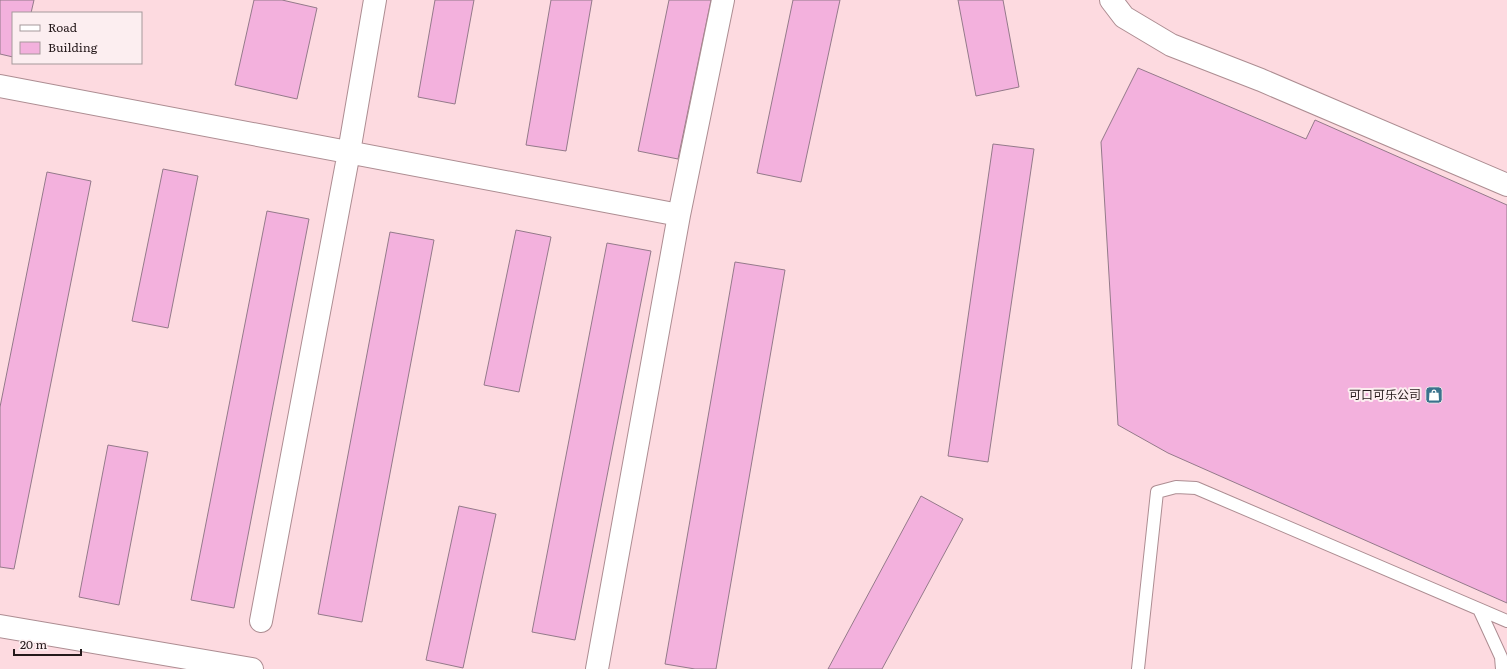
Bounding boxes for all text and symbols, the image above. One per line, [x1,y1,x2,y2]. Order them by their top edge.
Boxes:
legend [12,12,142,64]
text: Road [48,18,78,36]
text: Building [48,38,98,56]
place label: 可口可乐公司 [1349,385,1421,403]
shop icon: 可口可乐公司 [1424,385,1444,405]
scale bar [14,631,81,657]
text: 20 m [20,635,47,653]

